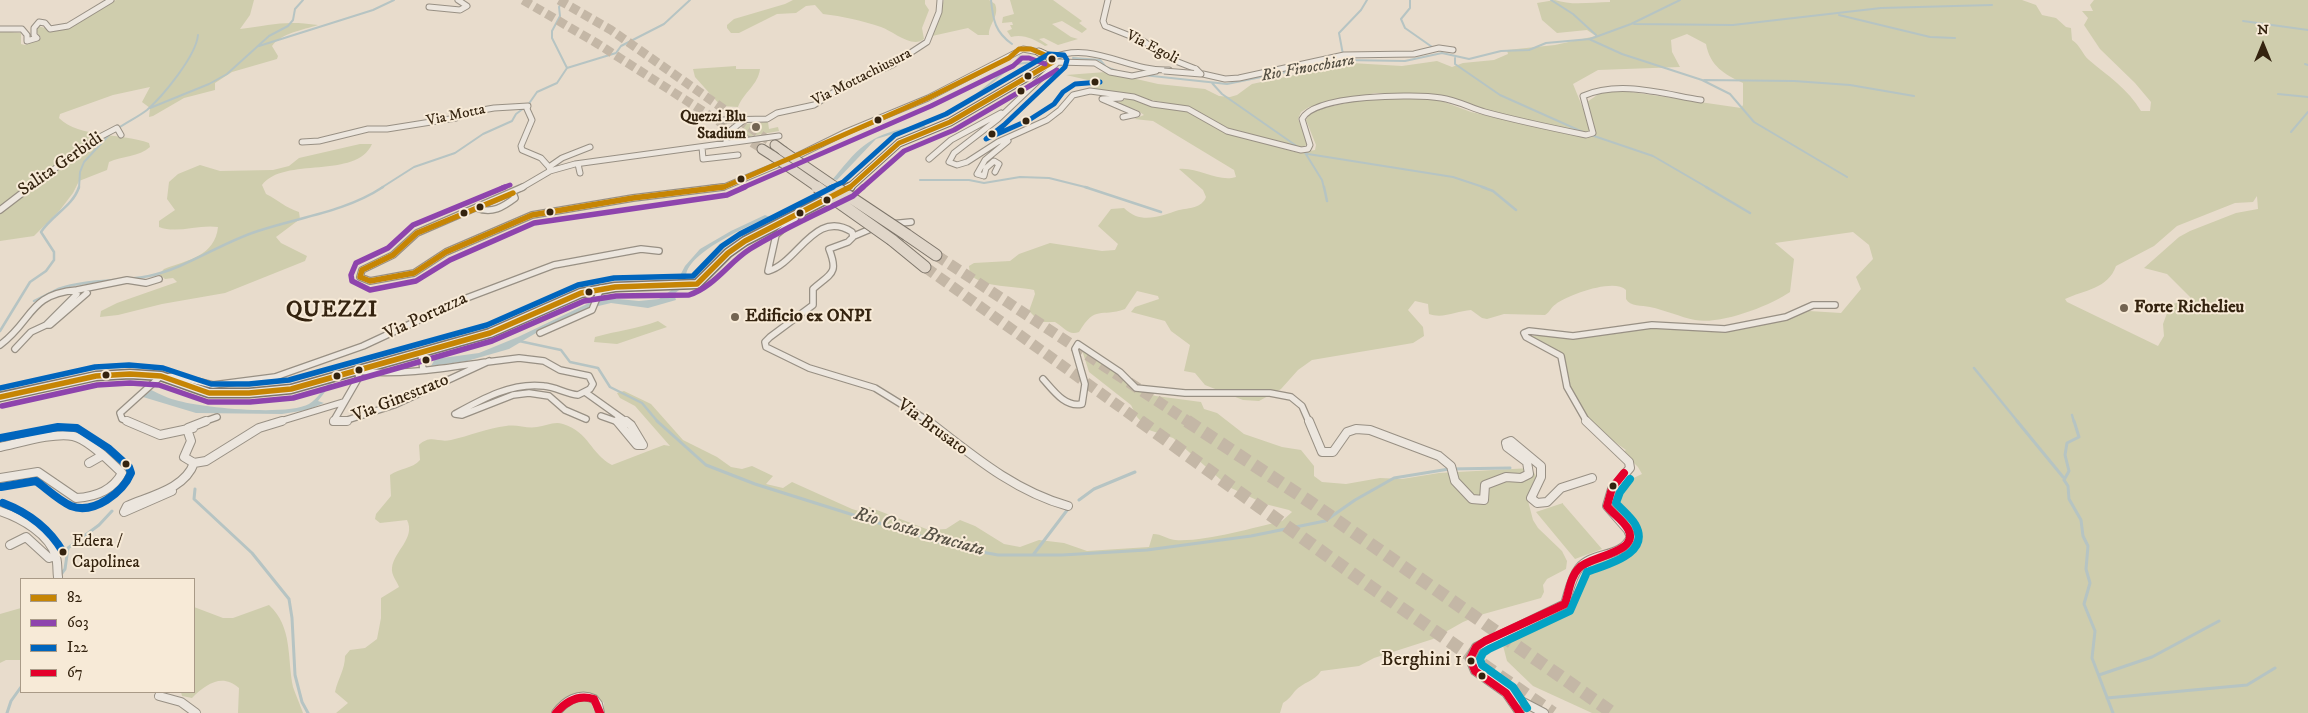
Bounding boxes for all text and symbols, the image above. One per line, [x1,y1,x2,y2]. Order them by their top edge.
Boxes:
north arrow [2238,20,2288,70]
text: N [2257,21,2269,39]
street label: Via Egoli [1123,27,1181,69]
street label: Via Mottachiusura [809,45,915,111]
water label: Rio Finocchiara [1260,51,1356,87]
unlabelled marker [1047,54,1057,64]
unlabelled marker [1023,71,1033,81]
unlabelled marker [1090,77,1100,87]
unlabelled marker [1016,86,1026,96]
street label: Via Motta [425,101,487,131]
place label: Quezzi Blu Stadium [680,109,746,144]
unlabelled marker [873,115,883,125]
unlabelled marker [1021,116,1031,126]
marker: Quezzi Blu Stadium [750,121,762,133]
street label: Salita Gerbidi [15,128,107,202]
unlabelled marker [987,129,997,139]
unlabelled marker [736,174,746,184]
unlabelled marker [822,195,832,205]
unlabelled marker [475,202,485,212]
unlabelled marker [545,207,555,217]
unlabelled marker [459,208,469,218]
unlabelled marker [795,208,805,218]
unlabelled marker [584,287,594,297]
street label: Via Portazza [381,288,471,346]
place label: Forte Richelieu [2134,297,2244,319]
district label: QUEZZI [285,298,379,324]
marker: Forte Richelieu [2118,302,2130,314]
place label: Edificio ex ONPI [745,306,872,328]
marker: Edificio ex ONPI [729,311,741,323]
unlabelled marker [421,355,431,365]
unlabelled marker [354,365,364,375]
unlabelled marker [101,370,111,380]
street label: Via Ginestrato [350,370,452,428]
unlabelled marker [332,371,342,381]
street label: Via Brusato [892,395,972,461]
unlabelled marker [121,459,131,469]
unlabelled marker [1608,481,1618,491]
water label: Rio Costa Bruciata [851,504,987,562]
place label: Edera / Capolinea [72,532,140,572]
marker: Edera / Capolinea [58,547,68,557]
legend [20,578,195,693]
text: 82 [67,588,82,607]
text: 603 [67,613,88,632]
text: I22 [67,638,88,657]
place label: Berghini 1 [1381,649,1462,673]
marker: Berghini 1 [1466,656,1476,666]
text: 67 [67,663,83,682]
unlabelled marker [1477,671,1487,681]

